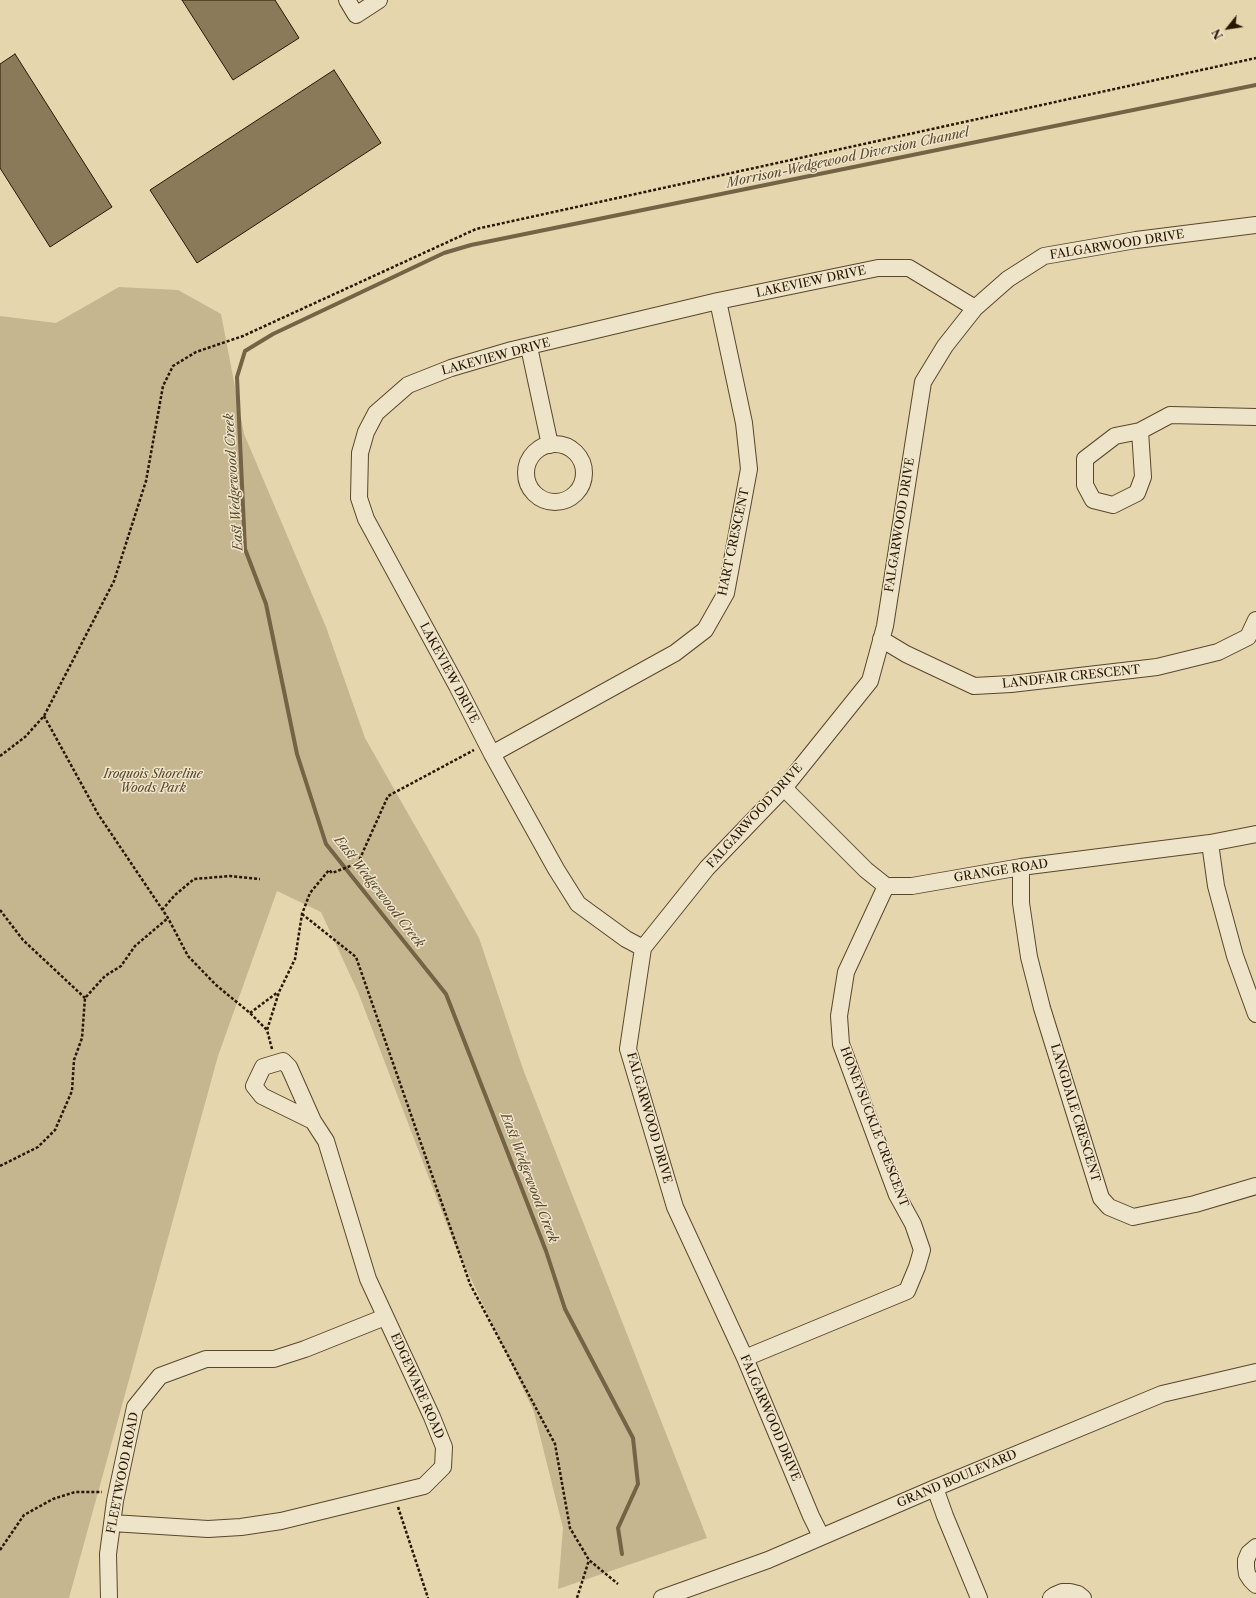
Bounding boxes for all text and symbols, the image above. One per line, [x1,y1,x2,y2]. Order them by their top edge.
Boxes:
north arrow [1208,8,1248,48]
text: N [1209,26,1226,42]
water label: Morrison-Wedgewood Diversion Channel [725,125,971,191]
street label: FALGARWOOD DRIVE [1049,227,1185,263]
street label: LAKEVIEW DRIVE [755,263,867,301]
street label: LAKEVIEW DRIVE [440,336,552,378]
water label: East Wedgewood Creek [221,413,247,551]
street label: FALGARWOOD DRIVE [882,457,918,593]
street label: HART CRESCENT [716,487,752,597]
street label: LAKEVIEW DRIVE [416,620,482,726]
street label: LANDFAIR CRESCENT [1001,663,1141,691]
street label: FALGARWOOD DRIVE [704,761,806,871]
park label: Iroquois Shoreline Woods Park [103,768,203,796]
water label: East Wedgewood Creek [330,833,428,951]
street label: GRANGE ROAD [953,856,1049,886]
street label: LANGDALE CRESCENT [1047,1042,1103,1184]
street label: HONEYSUCKLE CRESCENT [837,1045,911,1209]
street label: FALGARWOOD DRIVE [623,1051,675,1185]
water label: East Wedgewood Creek [497,1111,561,1245]
street label: EDGEWARE ROAD [387,1331,447,1441]
street label: FALGARWOOD DRIVE [737,1353,803,1483]
street label: FLEETWOOD ROAD [104,1411,142,1535]
street label: GRAND BOULEVARD [895,1447,1019,1511]

